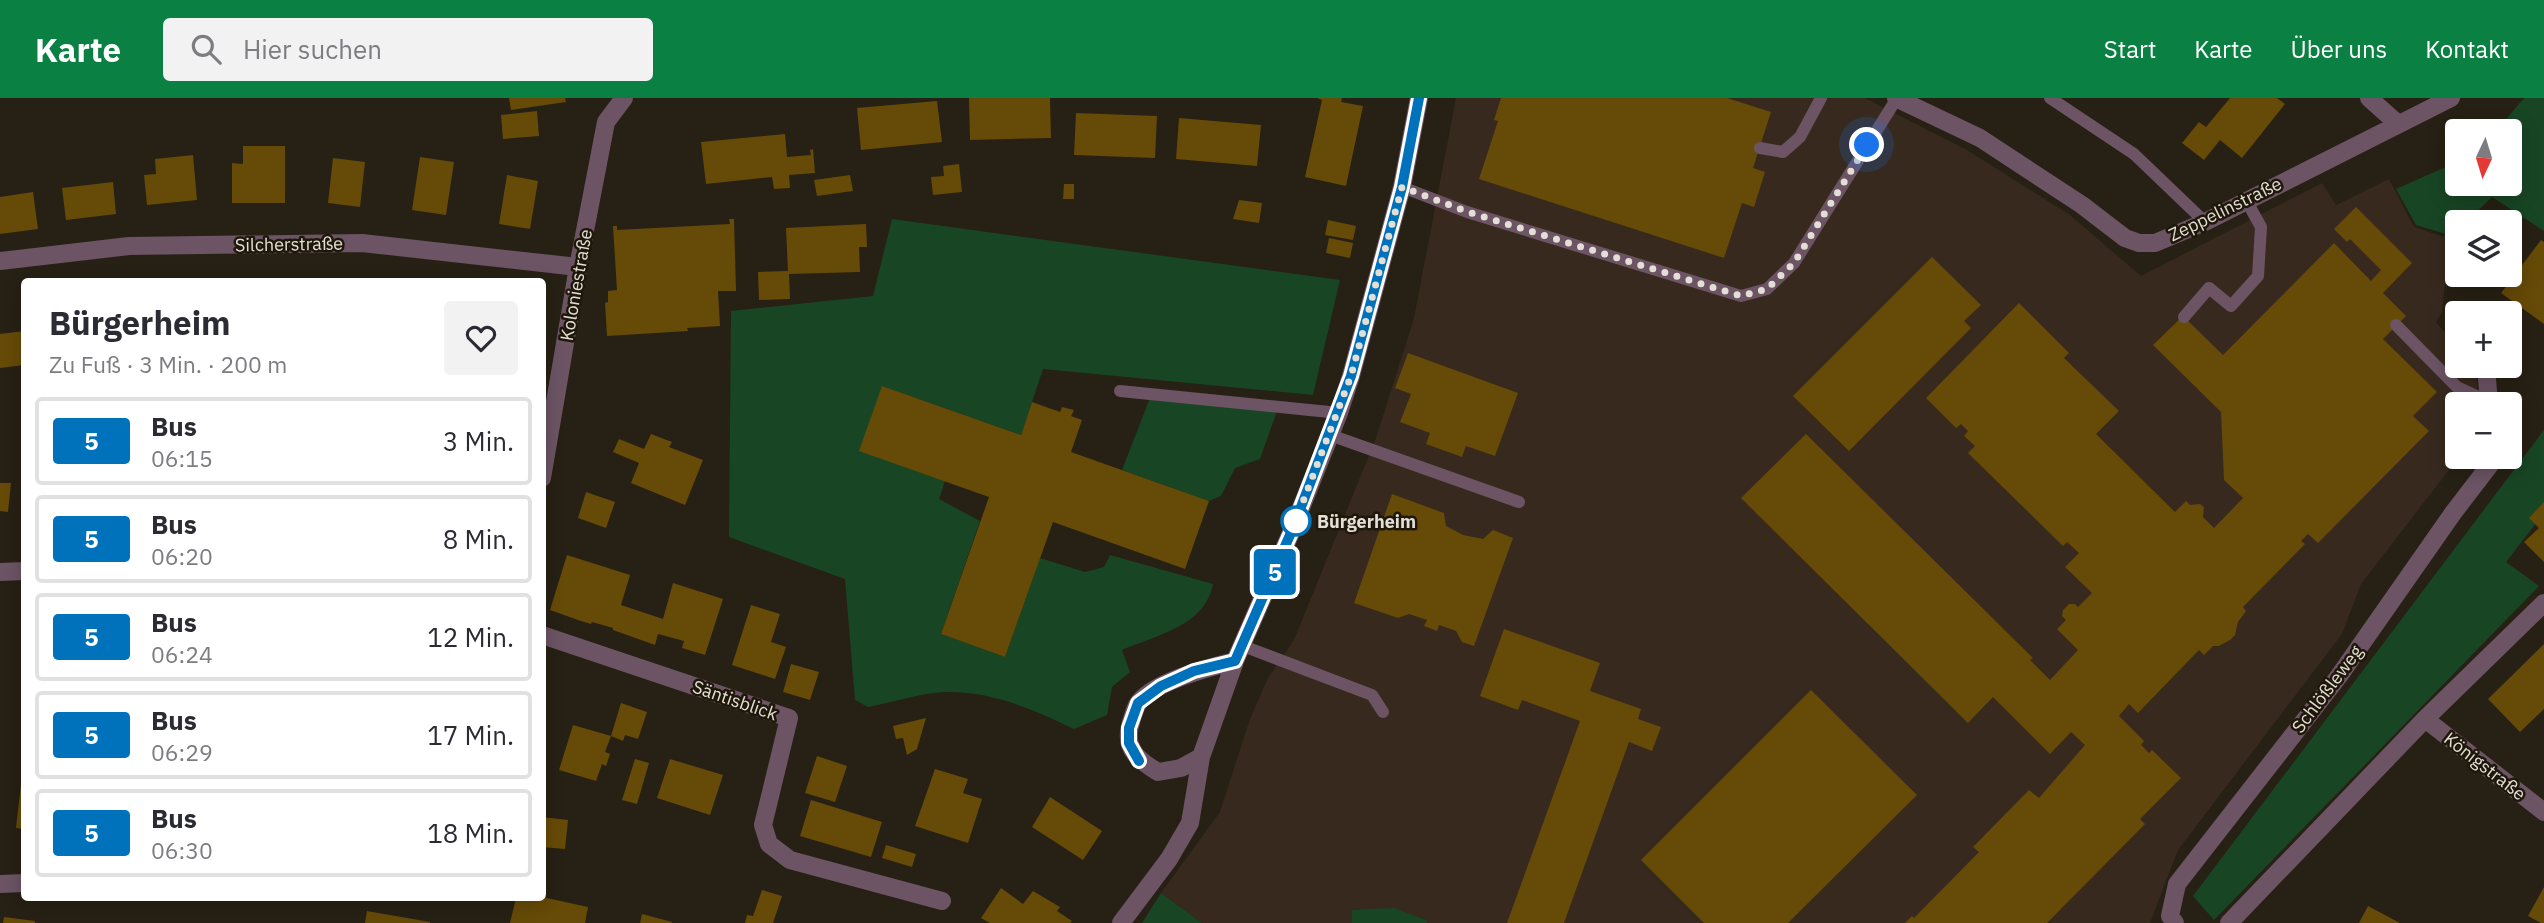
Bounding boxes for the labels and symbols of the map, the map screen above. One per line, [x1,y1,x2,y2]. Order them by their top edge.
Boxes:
north arrow [2445,119,2522,196]
your location [1849,127,1884,162]
street label: Zeppelinstraße [2165,172,2285,246]
street label: Koloniestraße [555,227,597,343]
street label: Silcherstraße [235,232,343,256]
marker: Bürgerheim [1281,506,1311,536]
place label: Bürgerheim [1317,510,1416,533]
line badge: 5 [1252,549,1298,595]
street label: Schlößleweg [2287,640,2368,737]
street label: Säntisblick [690,675,781,725]
street label: Königstraße [2439,727,2531,805]

